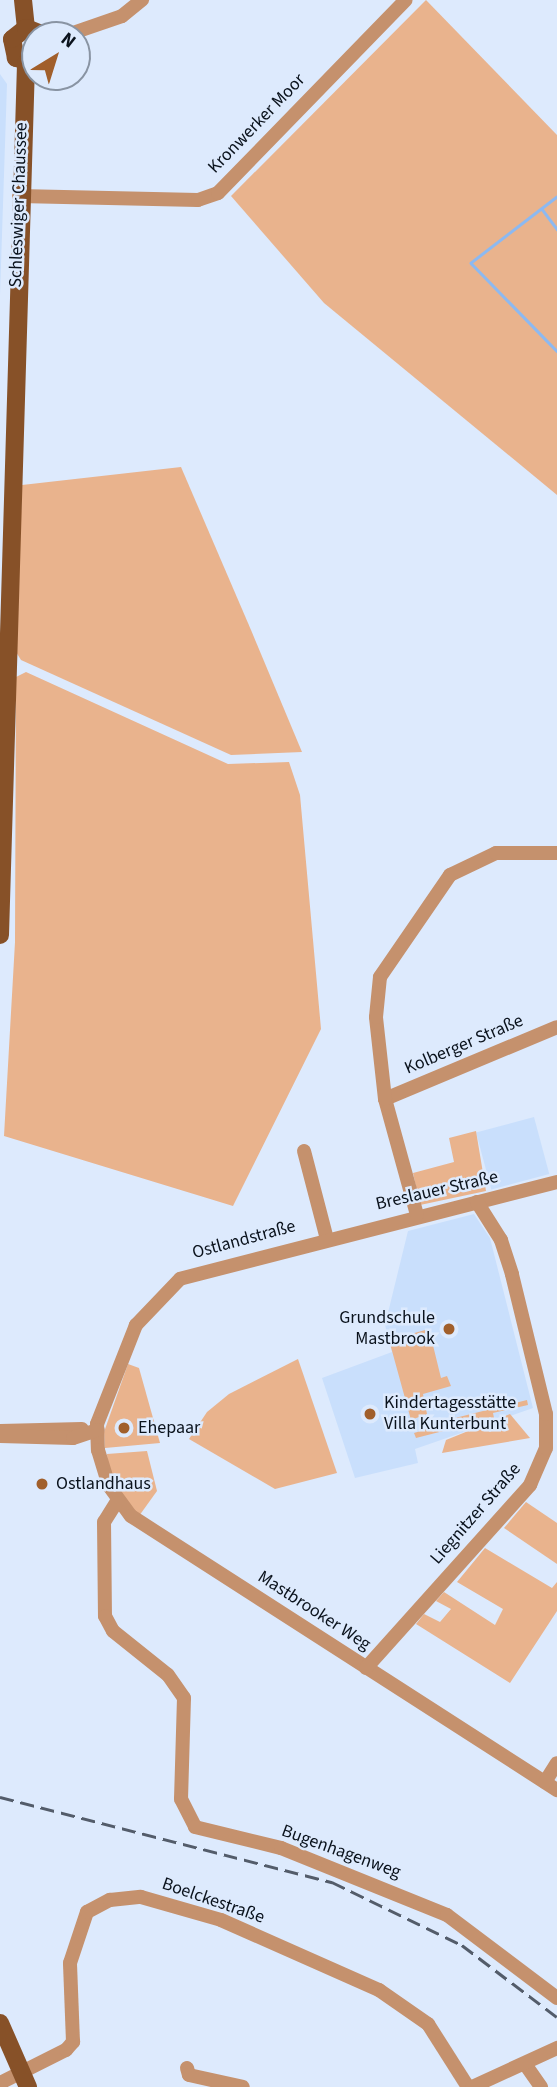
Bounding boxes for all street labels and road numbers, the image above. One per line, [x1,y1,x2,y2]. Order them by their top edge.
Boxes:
street label: Kronwerker Moor [204,70,310,178]
street label: Schleswiger Chaussee [5,122,33,288]
street label: Kolberger Straße [401,1010,527,1080]
street label: Breslauer Straße [374,1166,500,1216]
street label: Ostlandstraße [190,1216,298,1264]
street label: Liegnitzer Straße [426,1459,526,1569]
street label: Mastbrooker Weg [253,1566,375,1656]
street label: Bugenhagenweg [279,1820,403,1884]
street label: Boelckestraße [159,1873,267,1929]

